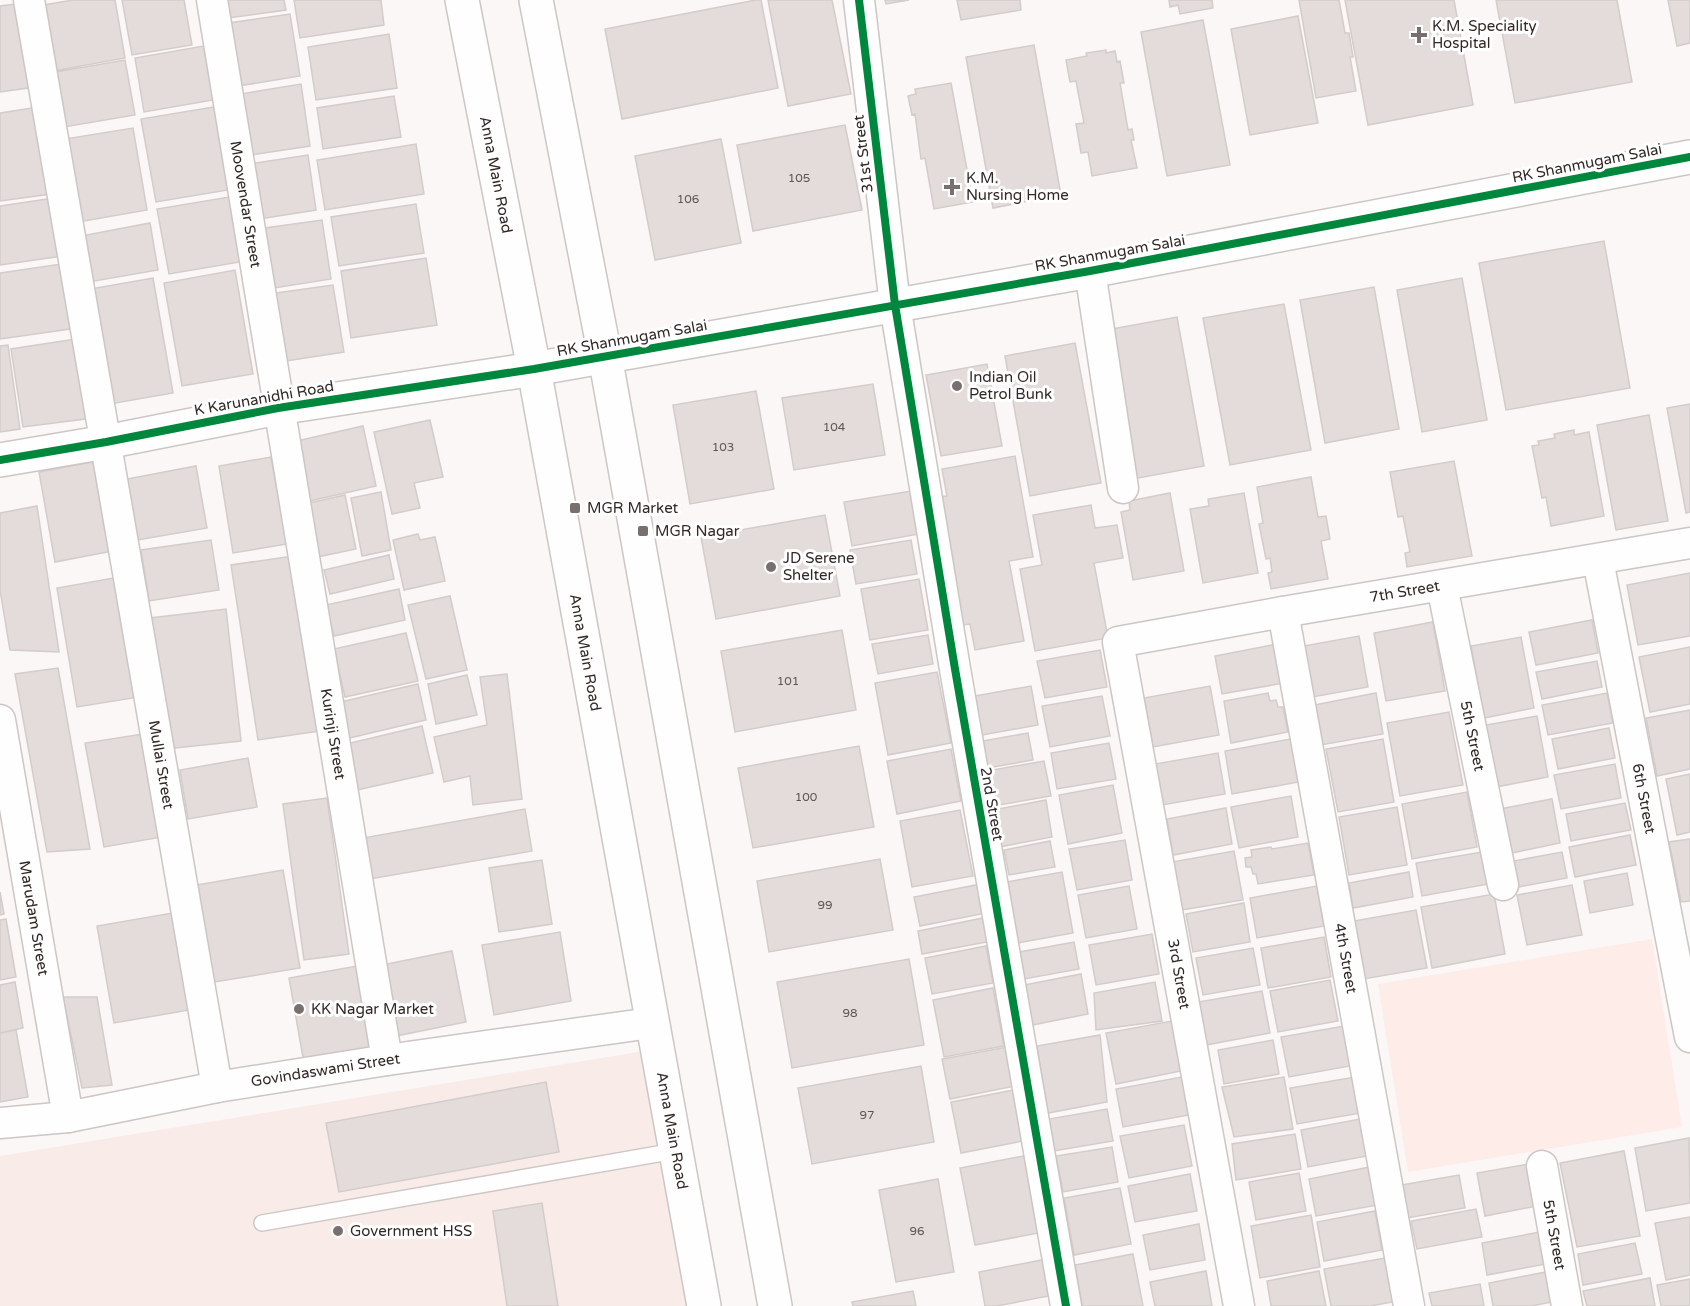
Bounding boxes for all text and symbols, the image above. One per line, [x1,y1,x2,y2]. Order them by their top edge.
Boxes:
place label: K.M. Speciality Hospital [1432,17,1537,52]
marker: K.M. Speciality Hospital [1410,26,1428,44]
street label: Anna Main Road [476,114,516,235]
street label: 31st Street [849,114,877,194]
street label: Moovendar Street [226,139,265,269]
street label: RK Shanmugam Salai [1510,140,1664,186]
place label: K.M. Nursing Home [966,169,1069,204]
house number: 105 [788,171,810,185]
marker: K.M. Nursing Home [943,178,961,196]
house number: 106 [677,192,699,206]
street label: RK Shanmugam Salai [1033,231,1187,275]
street label: RK Shanmugam Salai [555,316,709,360]
place label: Indian Oil Petrol Bunk [969,368,1052,403]
street label: K Karunanidhi Road [193,377,335,419]
marker: Indian Oil Petrol Bunk [950,379,964,393]
house number: 104 [823,420,846,434]
house number: 103 [712,440,734,454]
place label: MGR Market [587,499,679,517]
marker: MGR Market [568,501,582,515]
place label: MGR Nagar [655,522,740,540]
marker: MGR Nagar [636,524,650,538]
place label: JD Serene Shelter [783,549,855,584]
marker: JD Serene Shelter [764,560,778,574]
street label: 7th Street [1368,577,1441,606]
street label: Anna Main Road [566,592,605,713]
house number: 101 [777,674,799,688]
street label: Kurinji Street [317,687,350,781]
street label: 5th Street [1457,699,1489,773]
street label: Mullai Street [145,719,178,811]
street label: 6th Street [1628,762,1660,835]
street label: 2nd Street [977,766,1007,843]
house number: 100 [795,790,818,804]
street label: Marudam Street [15,859,53,977]
house number: 99 [817,898,833,912]
street label: 4th Street [1331,922,1361,995]
street label: 3rd Street [1164,937,1194,1011]
place label: KK Nagar Market [311,1000,434,1018]
marker: KK Nagar Market [292,1002,306,1016]
house number: 98 [842,1006,858,1020]
street label: Govindaswami Street [249,1049,401,1091]
street label: Anna Main Road [653,1070,692,1191]
house number: 97 [859,1108,875,1122]
street label: 5th Street [1539,1198,1569,1272]
place label: Government HSS [350,1222,472,1240]
marker: Government HSS [331,1224,345,1238]
house number: 96 [909,1224,925,1238]

